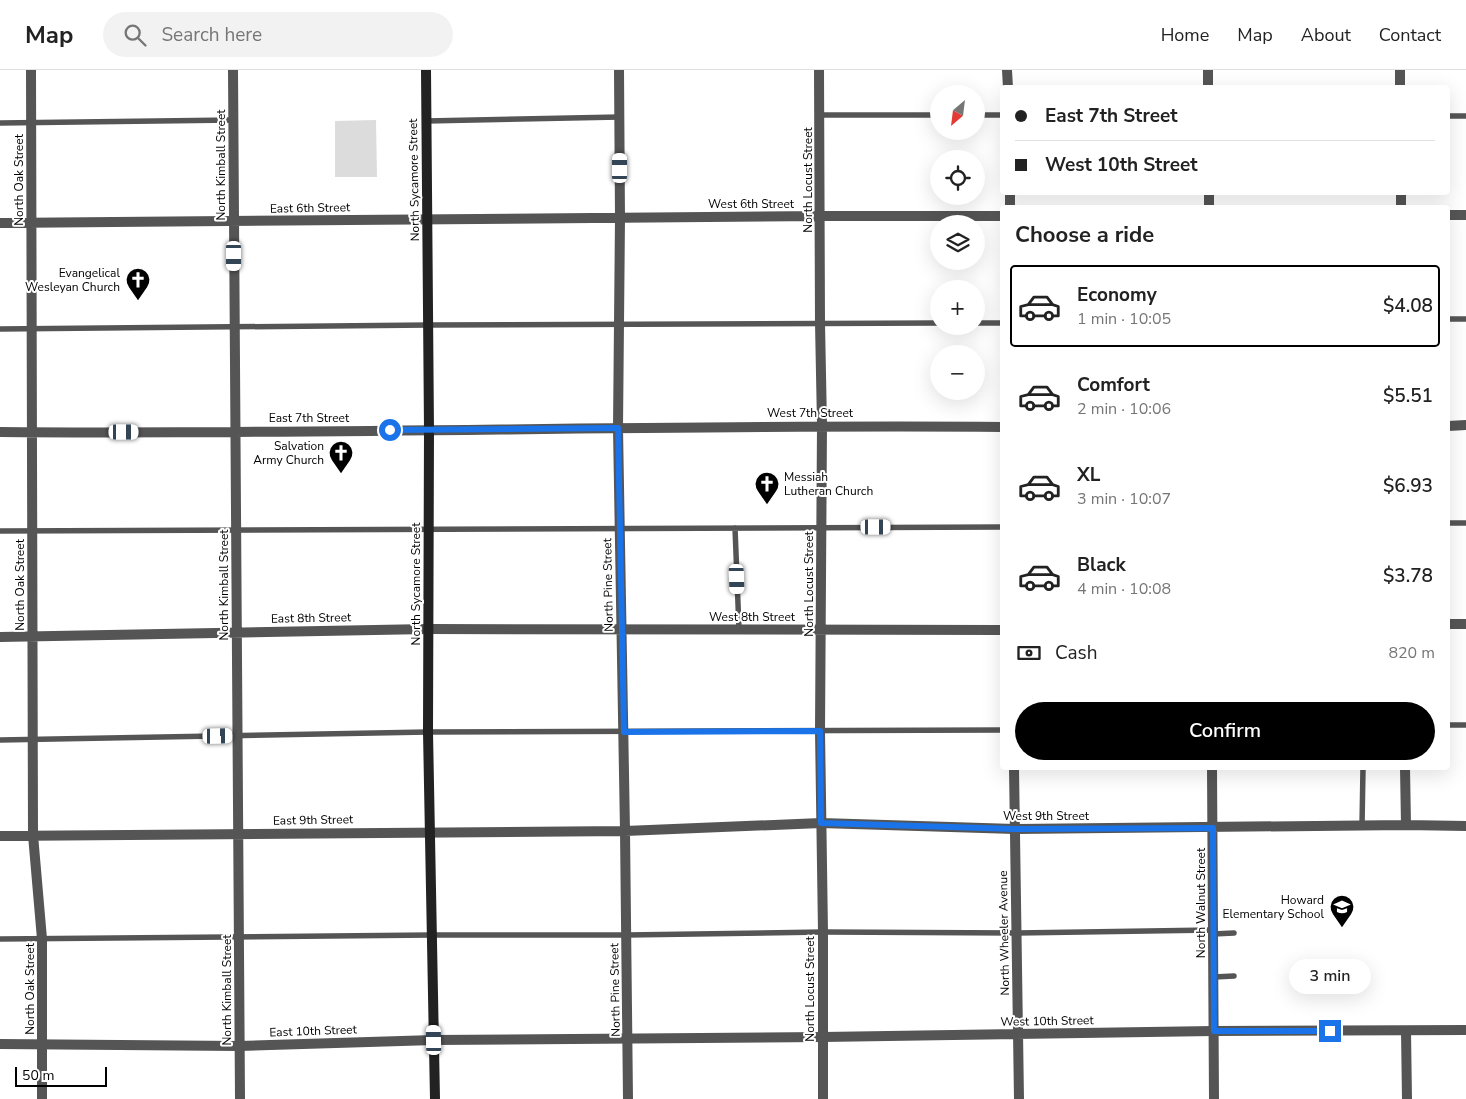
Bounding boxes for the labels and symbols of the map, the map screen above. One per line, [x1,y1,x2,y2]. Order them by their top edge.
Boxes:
north arrow [930,85,985,140]
street label: North Kimball Street [213,109,229,221]
street label: North Sycamore Street [405,118,423,242]
street label: North Locust Street [800,126,816,233]
street label: North Oak Street [11,133,27,226]
car [612,153,627,183]
street label: West 6th Street [708,196,795,212]
street label: East 6th Street [270,199,351,217]
car [226,241,241,271]
place label: Evangelical Wesleyan Church [25,265,120,295]
church icon: Evangelical Wesleyan Church [125,267,151,301]
street label: West 7th Street [767,405,854,421]
street label: East 7th Street [269,410,350,426]
route start [379,419,401,441]
car [109,425,139,440]
place label: Salvation Army Church [253,438,324,468]
church icon: Salvation Army Church [328,440,354,474]
place label: Messiah Lutheran Church [784,469,873,499]
church icon: Messiah Lutheran Church [754,471,780,505]
car [861,520,891,535]
street label: North Sycamore Street [408,522,424,645]
street label: North Kimball Street [216,529,232,641]
street label: North Locust Street [801,530,817,637]
street label: North Pine Street [599,537,617,632]
street label: North Oak Street [12,538,28,631]
car [728,564,745,594]
street label: East 8th Street [271,609,352,627]
street label: West 8th Street [709,609,796,625]
car [202,728,233,744]
street label: West 9th Street [1003,808,1090,824]
street label: East 9th Street [273,811,354,829]
street label: North Walnut Street [1193,847,1209,958]
street label: North Wheeler Avenue [995,870,1013,996]
place label: Howard Elementary School [1223,892,1324,922]
school or university icon: Howard Elementary School [1329,894,1355,928]
street label: North Kimball Street [219,934,235,1046]
street label: North Locust Street [802,935,818,1042]
street label: North Oak Street [22,942,38,1035]
street label: North Pine Street [606,942,624,1037]
callout: 3 min [1289,958,1371,994]
street label: West 10th Street [1000,1012,1094,1030]
route end [1319,1020,1341,1042]
street label: East 10th Street [269,1021,358,1041]
car [426,1025,441,1055]
scale bar [15,1064,108,1087]

